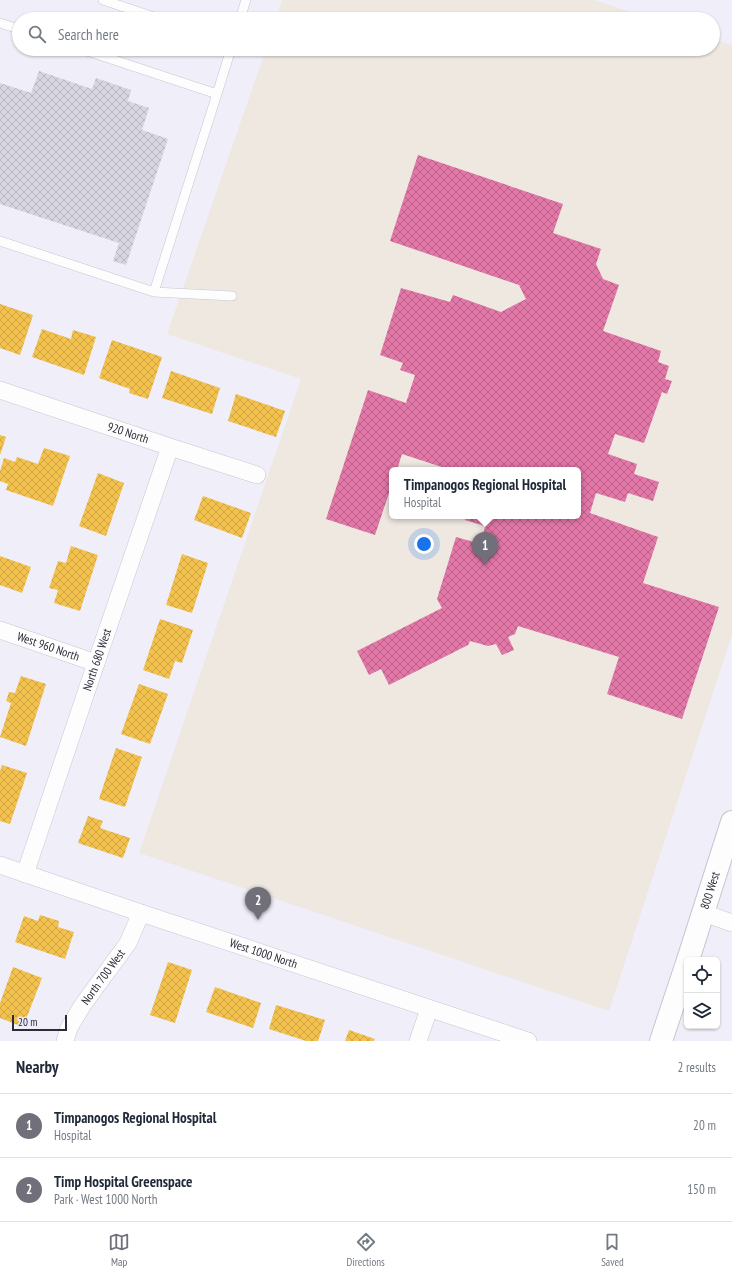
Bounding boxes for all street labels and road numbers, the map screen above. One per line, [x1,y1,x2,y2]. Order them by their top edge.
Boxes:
street label: 920 North [106,419,151,446]
street label: North 680 West [79,626,114,693]
street label: West 960 North [15,628,82,664]
street label: 800 West [697,869,723,911]
street label: West 1000 North [228,935,300,971]
street label: North 700 West [78,946,128,1007]

